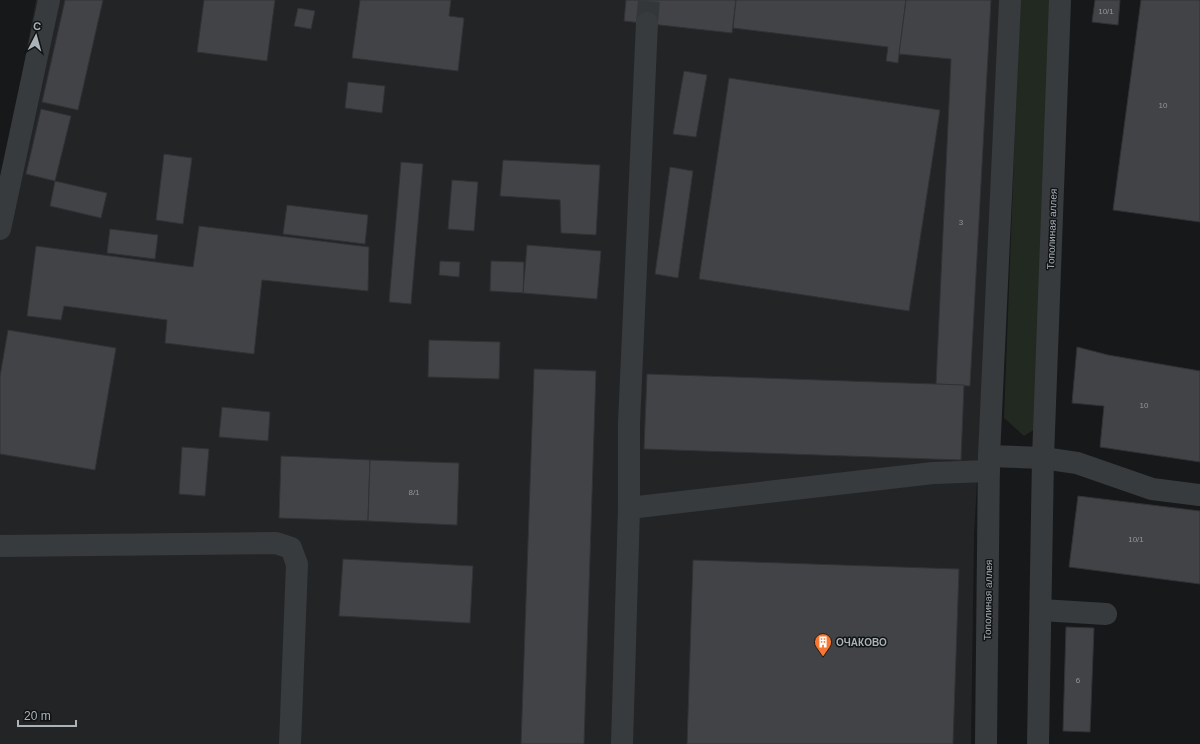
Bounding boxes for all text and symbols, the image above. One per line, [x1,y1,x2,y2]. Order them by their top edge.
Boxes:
house number: 10/1 [1098,7,1114,16]
north arrow [16,16,56,56]
text: С [32,20,42,32]
house number: 10 [1159,101,1168,110]
street label: Тополиная аллея [1045,189,1059,269]
house number: 3 [959,218,964,227]
house number: 10 [1140,401,1149,410]
house number: 8/1 [408,488,420,497]
house number: 10/1 [1128,535,1144,544]
street label: Тополиная аллея [982,560,994,640]
building icon: ОЧАКОВО [813,632,833,657]
place label: ОЧАКОВО [836,637,887,648]
house number: 6 [1076,676,1081,685]
scale bar [18,702,76,728]
text: 20 m [24,709,51,723]

